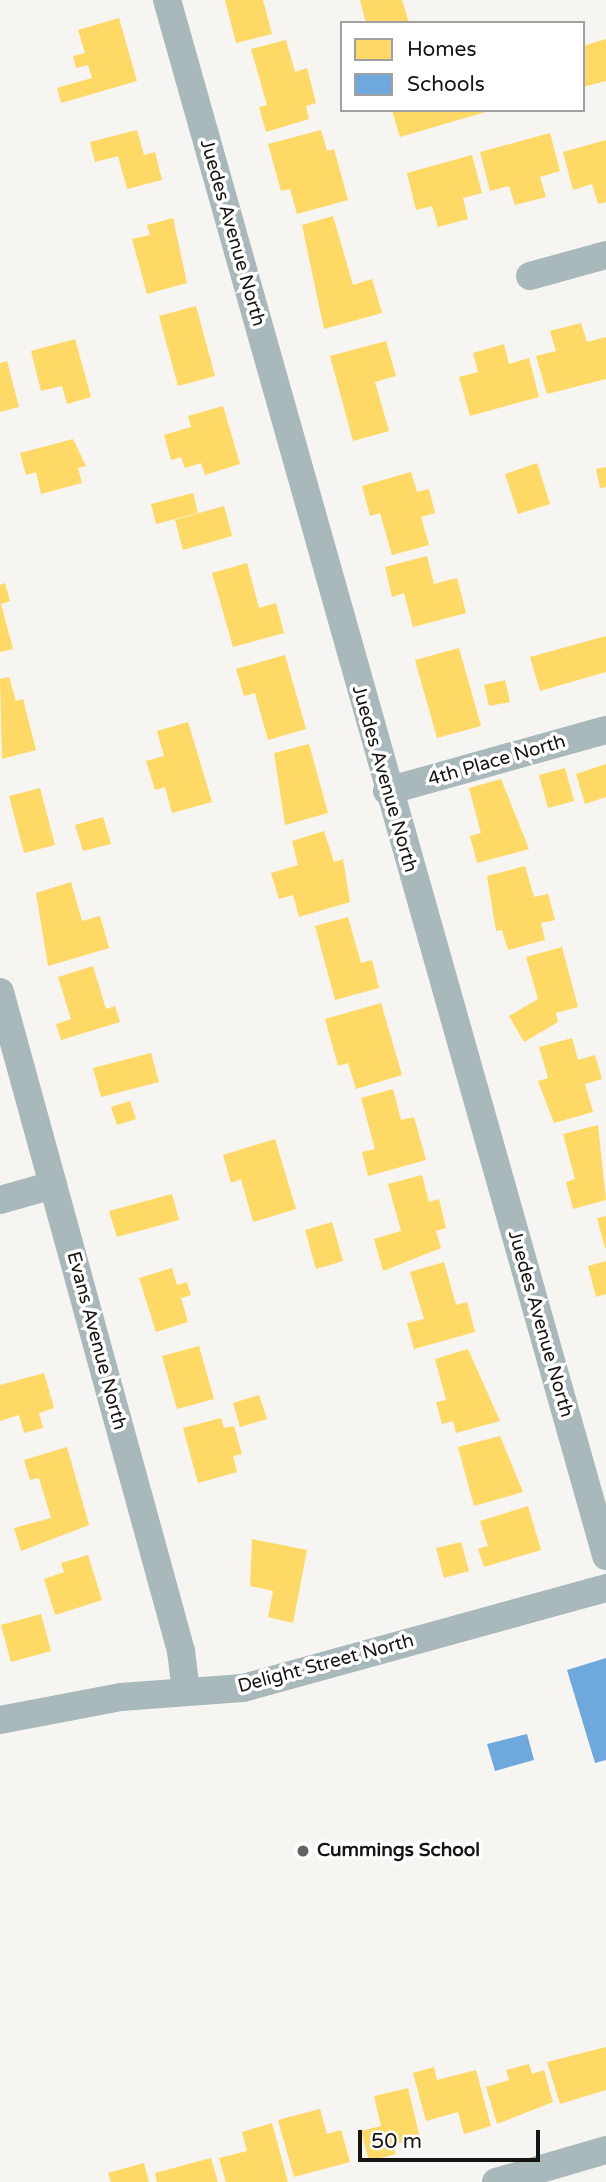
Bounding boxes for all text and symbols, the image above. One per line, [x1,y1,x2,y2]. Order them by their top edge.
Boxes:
legend [340,21,585,112]
text: Homes [407,37,477,62]
text: Schools [407,72,485,97]
street label: Juedes Avenue North [194,137,270,329]
street label: Juedes Avenue North [346,683,422,875]
street label: 4th Place North [426,730,568,792]
street label: Juedes Avenue North [502,1228,578,1420]
street label: Evans Avenue North [61,1249,131,1433]
street label: Delight Street North [235,1629,417,1699]
place label: Cummings School [317,1840,480,1862]
marker: Cummings School [295,1843,311,1859]
scale bar [361,2116,543,2160]
text: 50 m [371,2129,422,2154]

